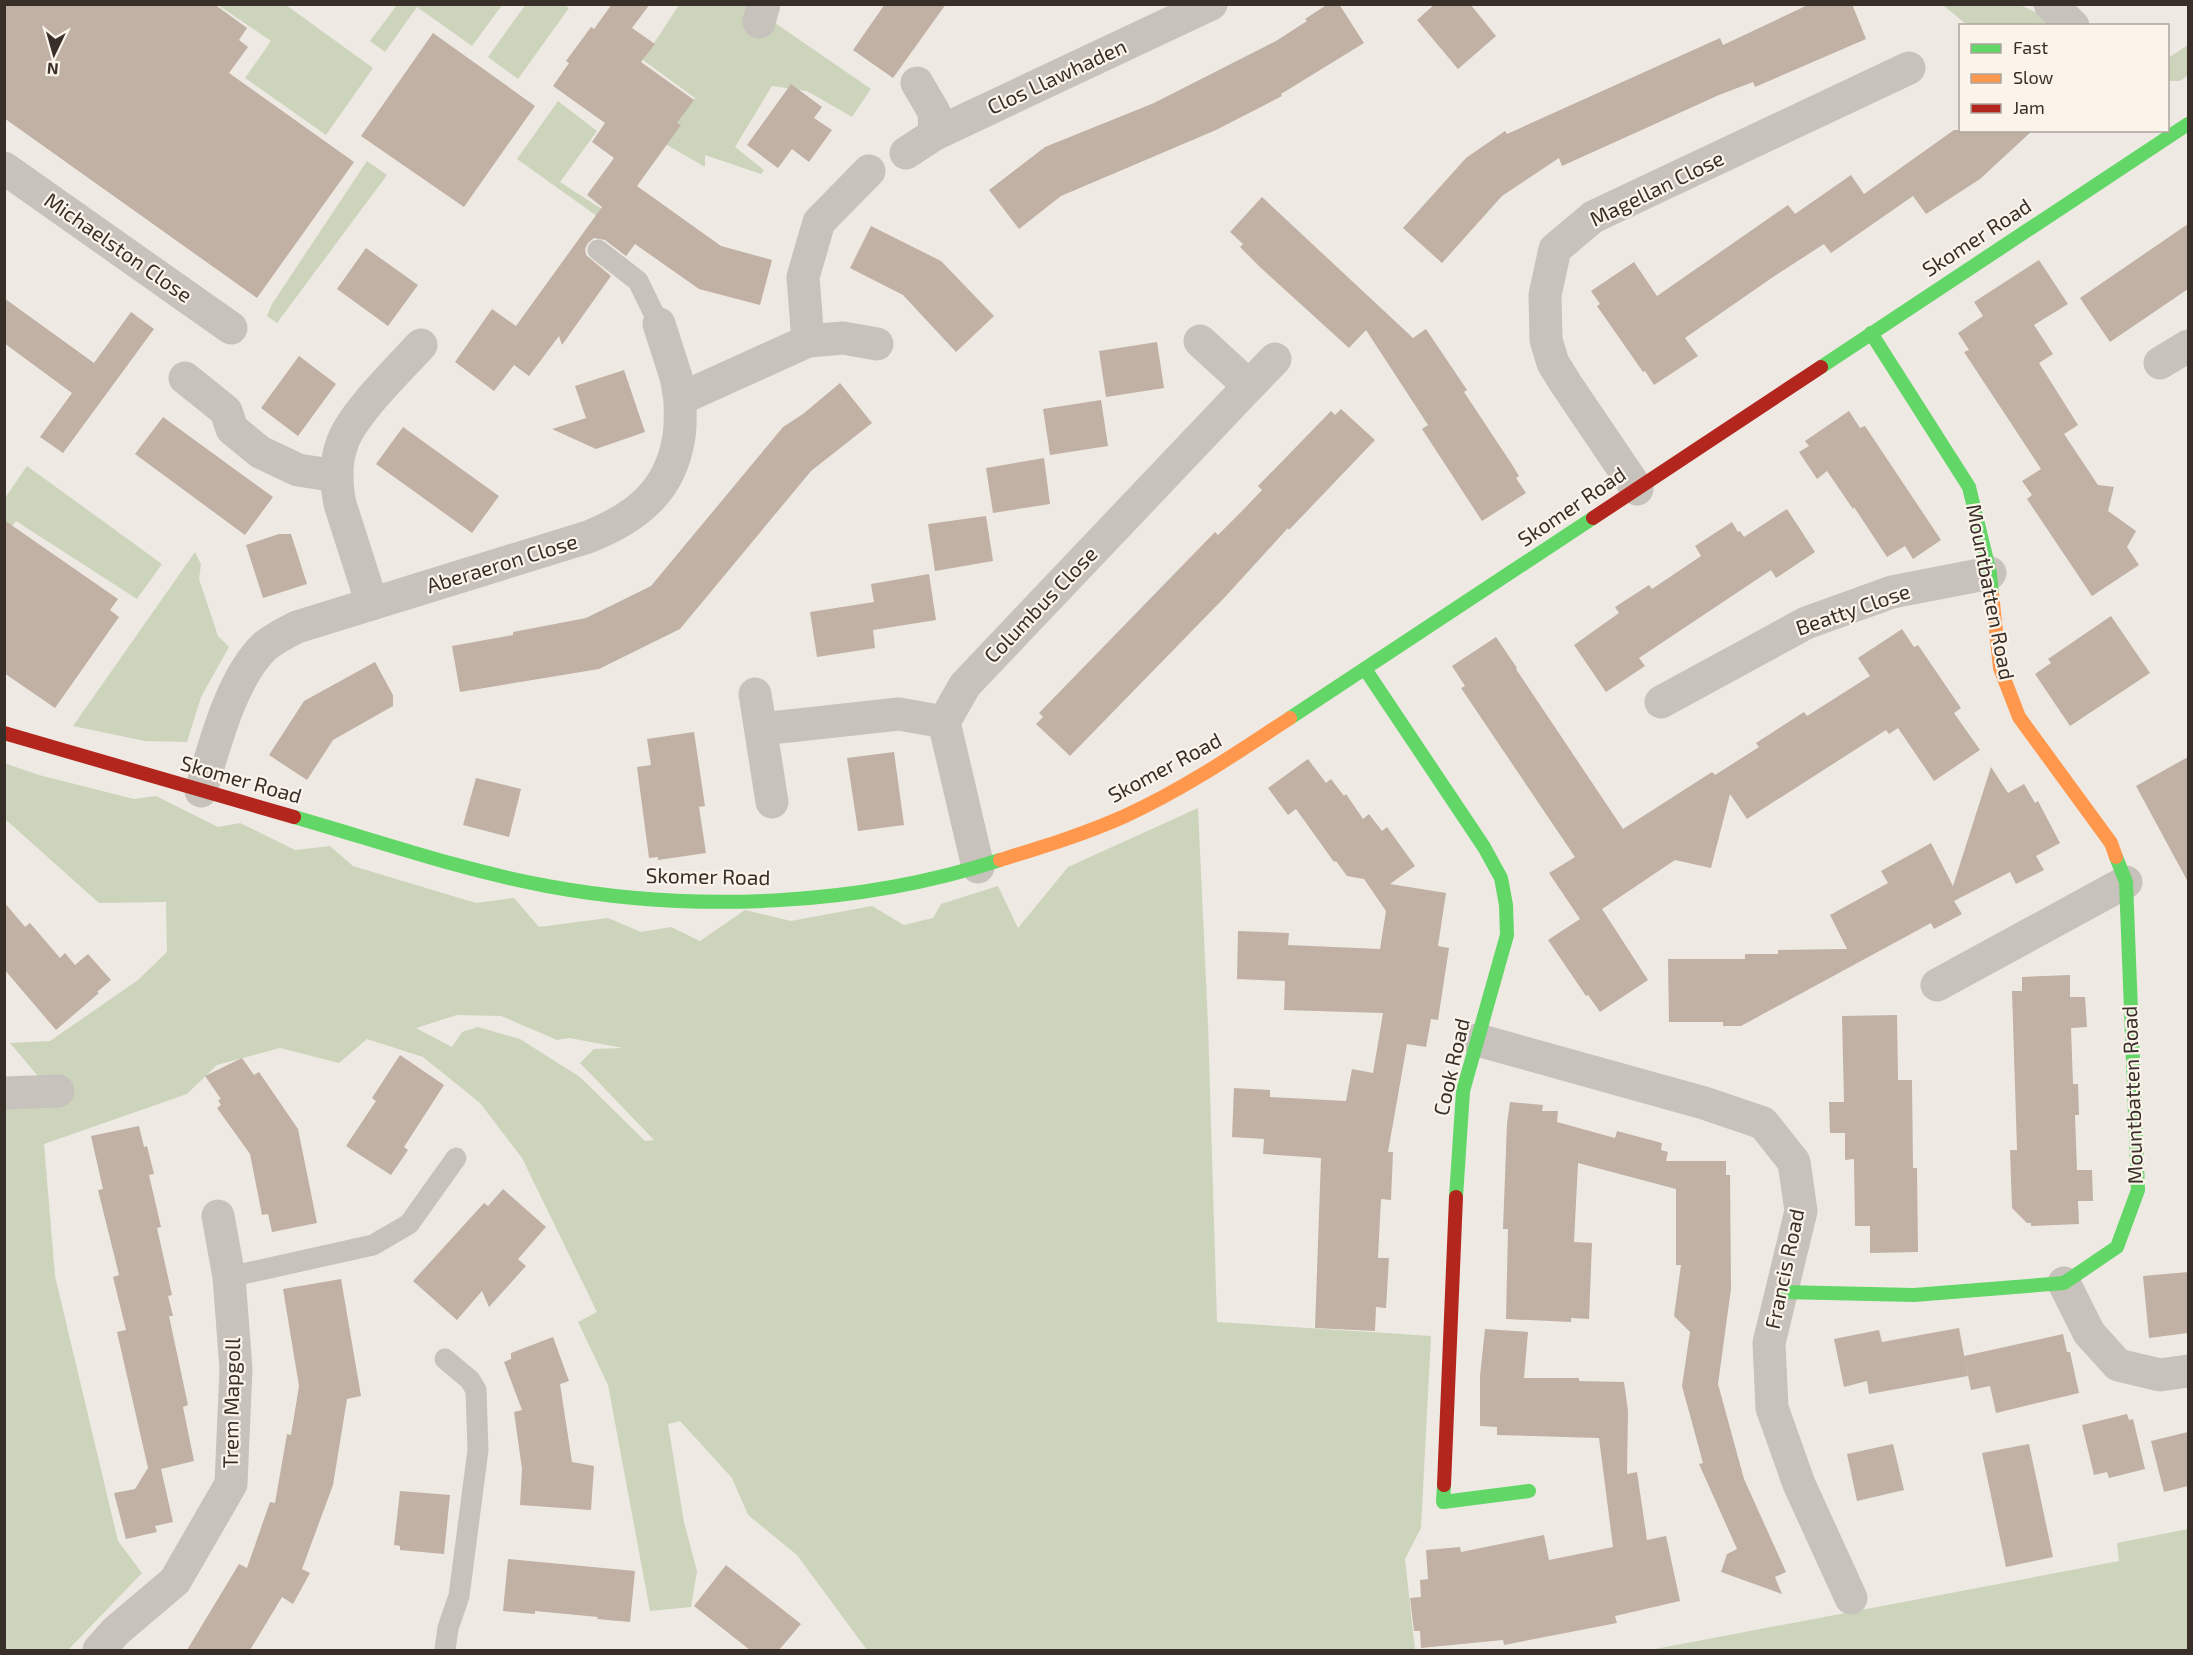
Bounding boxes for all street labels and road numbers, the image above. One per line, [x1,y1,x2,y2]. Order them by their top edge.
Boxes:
street label: Clos Llawhaden [983,32,1130,119]
street label: Magellan Close [1585,144,1727,231]
street label: Michaelston Close [40,186,198,307]
street label: Skomer Road [1917,192,2035,281]
street label: Skomer Road [1512,461,1630,551]
street label: Mountbatten Road [1962,502,2021,682]
street label: Aberaeron Close [423,528,580,597]
street label: Columbus Close [978,541,1102,667]
street label: Beatty Close [1792,577,1913,640]
street label: Skomer Road [1103,726,1225,807]
street label: Skomer Road [178,749,305,808]
street label: Skomer Road [645,862,771,889]
street label: Mountbatten Road [2116,1005,2147,1185]
street label: Cook Road [1427,1015,1474,1118]
street label: Francis Road [1759,1206,1808,1331]
street label: Trem Mapgoll [217,1337,244,1469]

